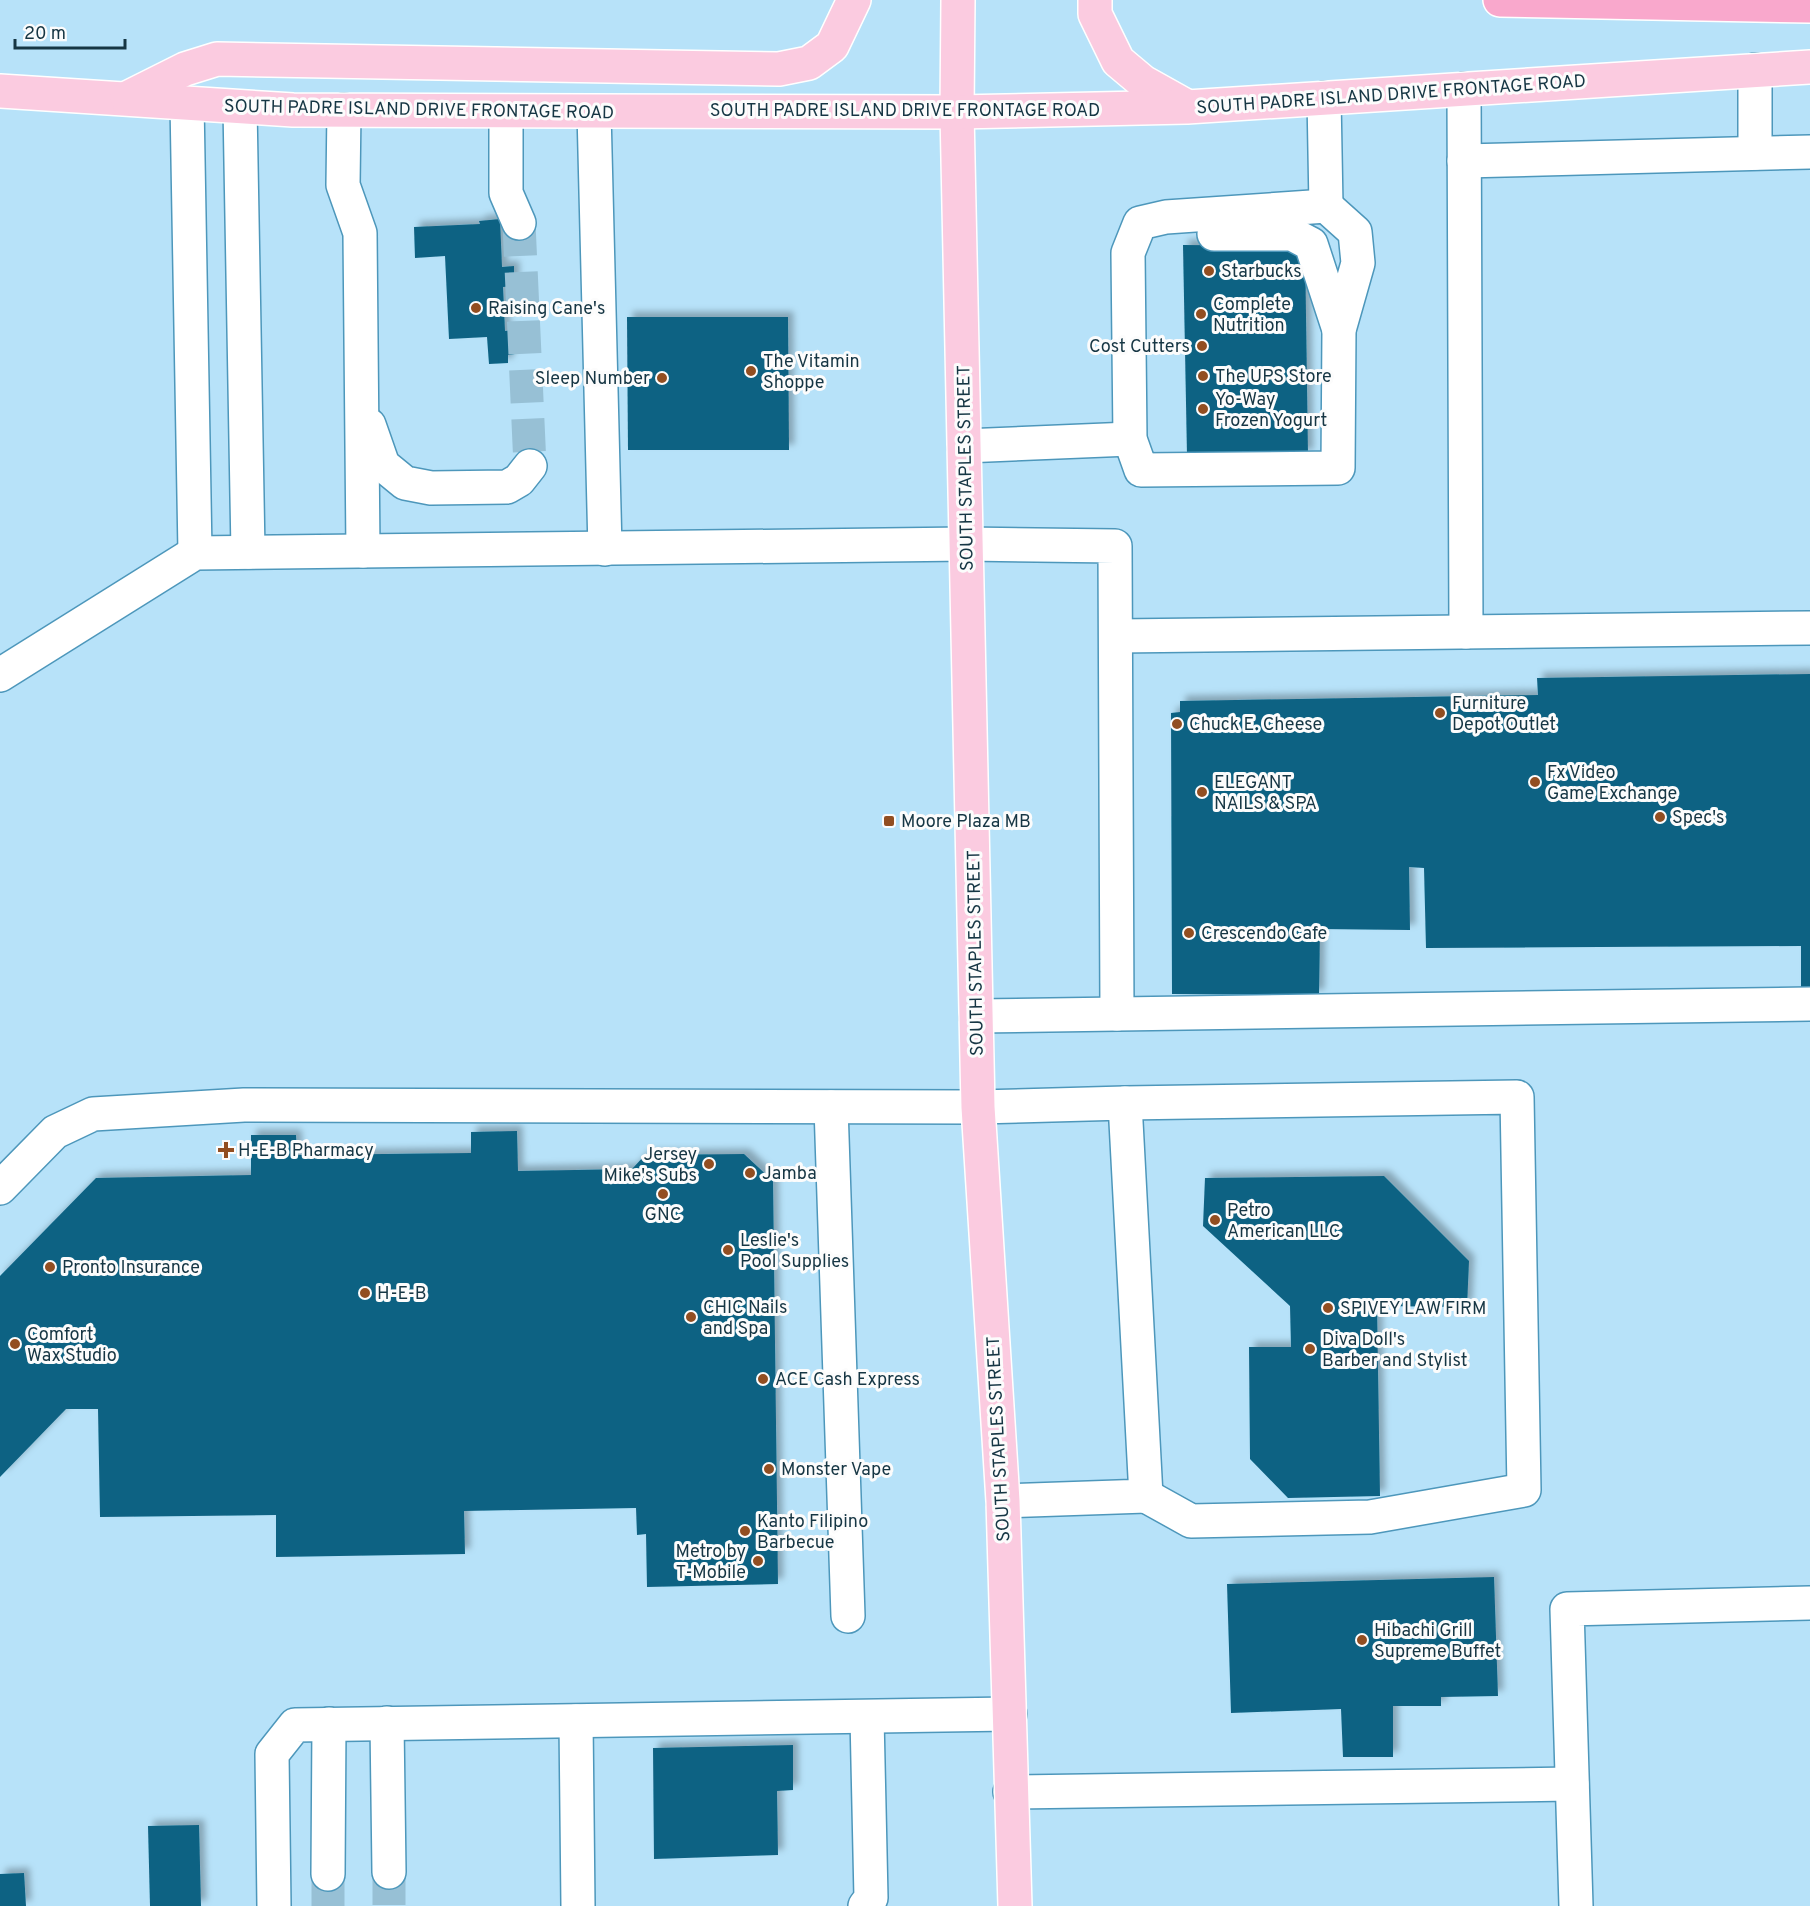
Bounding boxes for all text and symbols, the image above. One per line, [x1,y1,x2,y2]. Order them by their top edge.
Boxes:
scale bar [15,12,124,50]
text: 20 m [24,23,66,46]
street label: SOUTH PADRE ISLAND DRIVE FRONTAGE ROAD [1196,70,1587,121]
street label: SOUTH PADRE ISLAND DRIVE FRONTAGE ROAD [224,96,614,125]
street label: SOUTH PADRE ISLAND DRIVE FRONTAGE ROAD [710,100,1100,123]
place label: Starbucks [1221,261,1302,284]
marker: Starbucks [1202,264,1216,278]
place label: Complete Nutrition [1213,294,1291,338]
place label: Raising Cane's [488,298,605,321]
marker: Raising Cane's [469,301,483,315]
marker: Complete Nutrition [1194,307,1208,321]
place label: Cost Cutters [1089,336,1190,359]
marker: Cost Cutters [1195,339,1209,353]
place label: The Vitamin Shoppe [763,351,860,395]
marker: The Vitamin Shoppe [744,364,758,378]
street label: SOUTH STAPLES STREET [953,365,980,571]
place label: The UPS Store [1215,366,1332,389]
place label: Sleep Number [535,368,650,391]
marker: The UPS Store [1196,369,1210,383]
marker: Sleep Number [655,371,669,385]
place label: Yo-Way Frozen Yogurt [1215,389,1327,433]
marker: Yo-Way Frozen Yogurt [1196,402,1210,416]
place label: Furniture Depot Outlet [1452,693,1556,737]
marker: Furniture Depot Outlet [1433,706,1447,720]
place label: Chuck E. Cheese [1189,714,1322,737]
marker: Chuck E. Cheese [1170,717,1184,731]
place label: Fx Video Game Exchange [1547,762,1677,806]
place label: ELEGANT NAILS & SPA [1214,772,1317,816]
marker: Fx Video Game Exchange [1528,775,1542,789]
marker: ELEGANT NAILS & SPA [1195,785,1209,799]
place label: Spec's [1672,807,1725,830]
marker: Spec's [1653,810,1667,824]
place label: Moore Plaza MB [901,811,1031,834]
marker: Moore Plaza MB [882,814,896,828]
street label: SOUTH STAPLES STREET [963,850,990,1056]
place label: Crescendo Cafe [1201,923,1327,946]
marker: Crescendo Cafe [1182,926,1196,940]
place label: H-E-B Pharmacy [238,1140,374,1163]
marker: H-E-B Pharmacy [219,1143,233,1157]
place label: Jersey Mike's Subs [603,1144,697,1188]
marker: Jersey Mike's Subs [702,1157,716,1171]
place label: Jamba [762,1163,817,1186]
marker: Jamba [743,1166,757,1180]
marker: GNC [656,1187,670,1201]
place label: Petro American LLC [1227,1200,1340,1244]
place label: GNC [645,1204,681,1227]
marker: Petro American LLC [1208,1213,1222,1227]
place label: Leslie's Pool Supplies [740,1230,849,1274]
marker: Leslie's Pool Supplies [721,1243,735,1257]
place label: Pronto Insurance [62,1257,200,1280]
marker: Pronto Insurance [43,1260,57,1274]
place label: H-E-B [377,1283,427,1306]
marker: H-E-B [358,1286,372,1300]
place label: CHIC Nails and Spa [703,1297,787,1341]
place label: SPIVEY LAW FIRM [1340,1298,1486,1321]
marker: SPIVEY LAW FIRM [1321,1301,1335,1315]
marker: CHIC Nails and Spa [684,1310,698,1324]
place label: Comfort Wax Studio [27,1324,117,1368]
place label: Diva Doll's Barber and Stylist [1322,1329,1468,1373]
street label: SOUTH STAPLES STREET [983,1335,1016,1542]
marker: Comfort Wax Studio [8,1337,22,1351]
marker: Diva Doll's Barber and Stylist [1303,1342,1317,1356]
place label: ACE Cash Express [775,1369,920,1392]
marker: ACE Cash Express [756,1372,770,1386]
place label: Monster Vape [781,1459,891,1482]
marker: Monster Vape [762,1462,776,1476]
place label: Kanto Filipino Barbecue [757,1511,868,1555]
marker: Kanto Filipino Barbecue [738,1524,752,1538]
place label: Metro by T-Mobile [676,1541,746,1585]
marker: Metro by T-Mobile [751,1554,765,1568]
place label: Hibachi Grill Supreme Buffet [1374,1620,1501,1664]
marker: Hibachi Grill Supreme Buffet [1355,1633,1369,1647]

